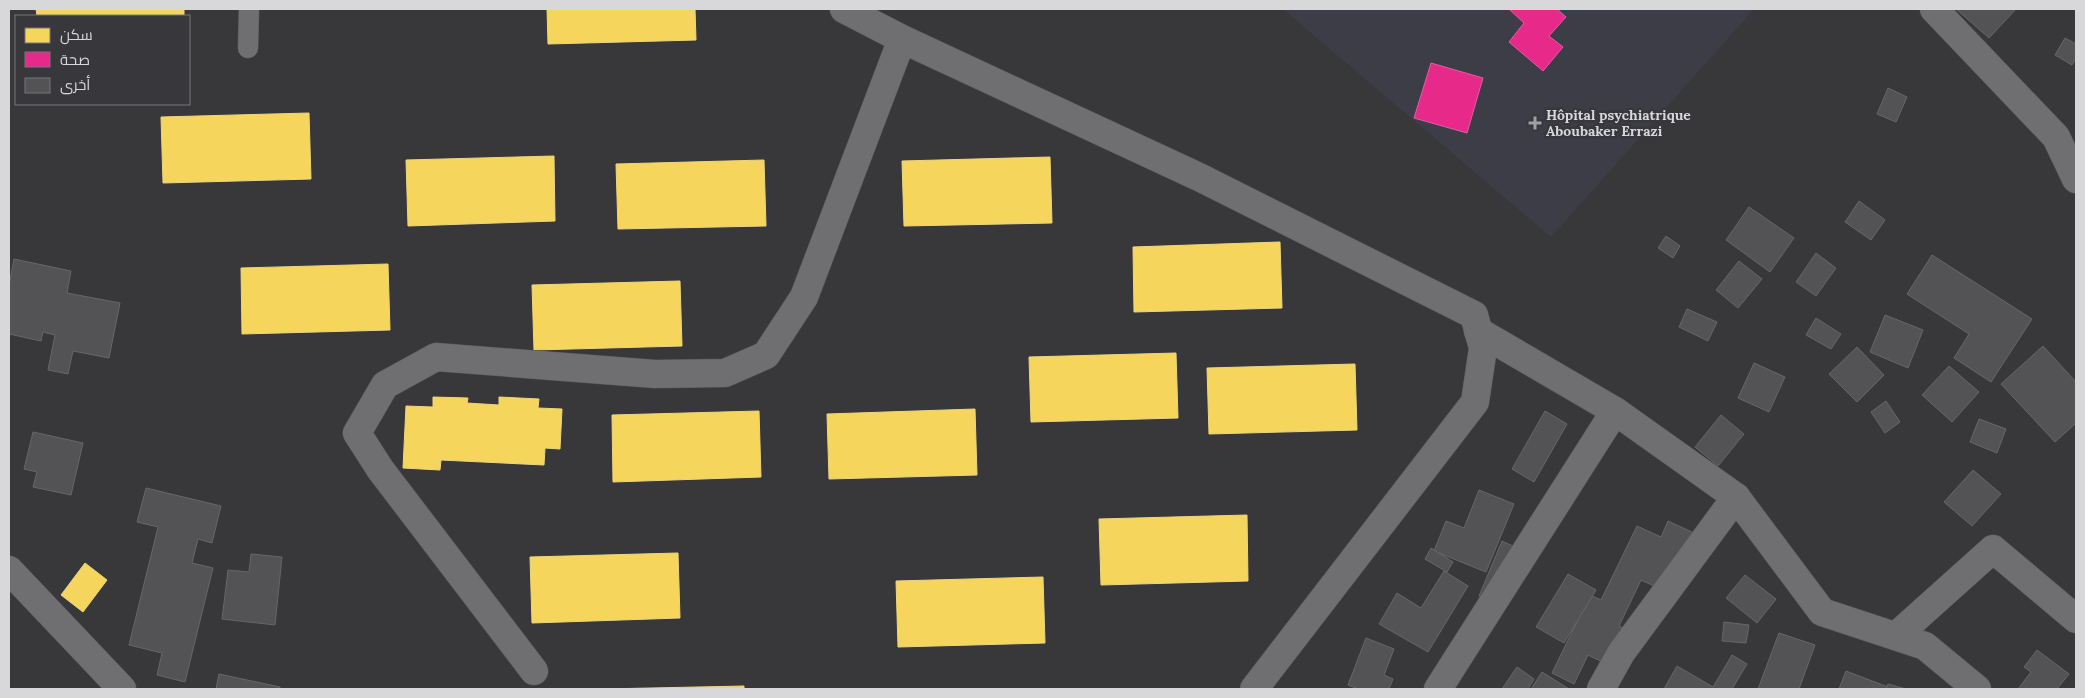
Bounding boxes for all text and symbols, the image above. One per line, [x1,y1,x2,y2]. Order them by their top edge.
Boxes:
legend [15,15,190,105]
text: سكن [60,25,93,45]
text: صحة [60,50,90,69]
text: أخرى [60,75,90,95]
place label: Hôpital psychiatrique Aboubaker Errazi [1546,106,1691,140]
marker: Hôpital psychiatrique Aboubaker Errazi [1528,116,1542,130]

